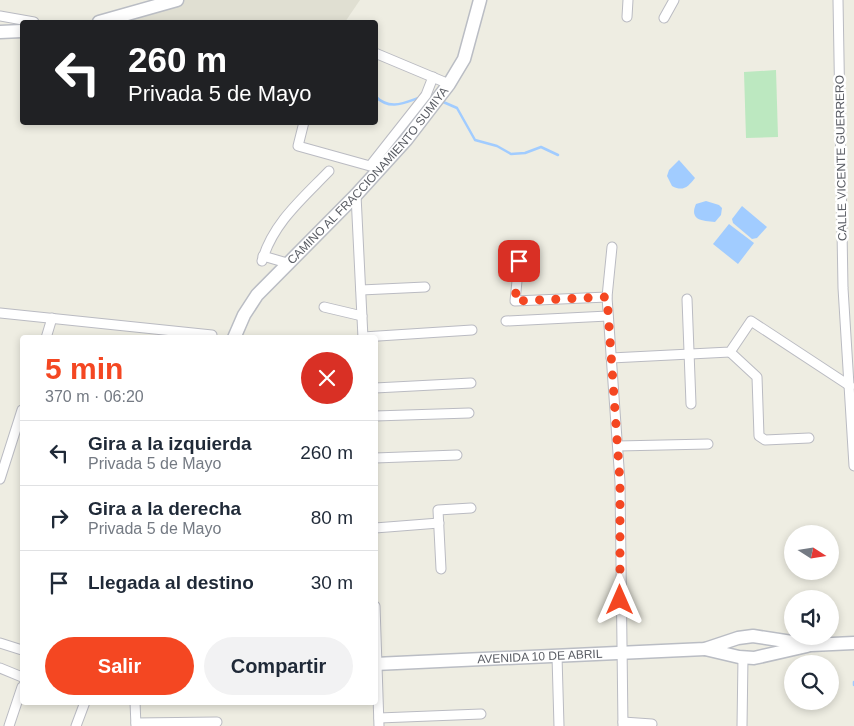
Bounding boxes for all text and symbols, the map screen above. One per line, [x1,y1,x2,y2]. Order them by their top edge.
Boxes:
icon: left [45,40,110,105]
text: 260 m [128,40,227,79]
street label: CALLE VICENTE GUERRERO [833,75,849,241]
text: Privada 5 de Mayo [128,81,311,106]
street label: CAMINO AL FRACCIONAMIENTO SUMIYA [284,84,451,267]
pin [498,240,540,282]
icon: arrive [505,247,533,275]
text: 5 min [45,352,123,385]
button: close [301,352,353,404]
text: 370 m · 06:20 [45,388,144,405]
text: Gira a la izquierda [88,433,252,454]
icon: left [45,439,73,467]
text: 260 m [300,442,353,463]
text: Privada 5 de Mayo [88,455,221,472]
text: Gira a la derecha [88,498,241,519]
icon: right [45,504,73,532]
text: 80 m [311,507,353,528]
text: Privada 5 de Mayo [88,520,221,537]
north arrow [784,525,839,580]
map controls [784,525,839,710]
icon: arrive [45,569,73,597]
text: Llegada al destino [88,572,254,593]
text: 30 m [311,572,353,593]
position arrow [593,573,645,625]
button: sound [784,590,839,645]
button: Salir [45,637,194,695]
button: Compartir [204,637,353,695]
street label: AVENIDA 10 DE ABRIL [477,647,603,666]
button: search [784,655,839,710]

